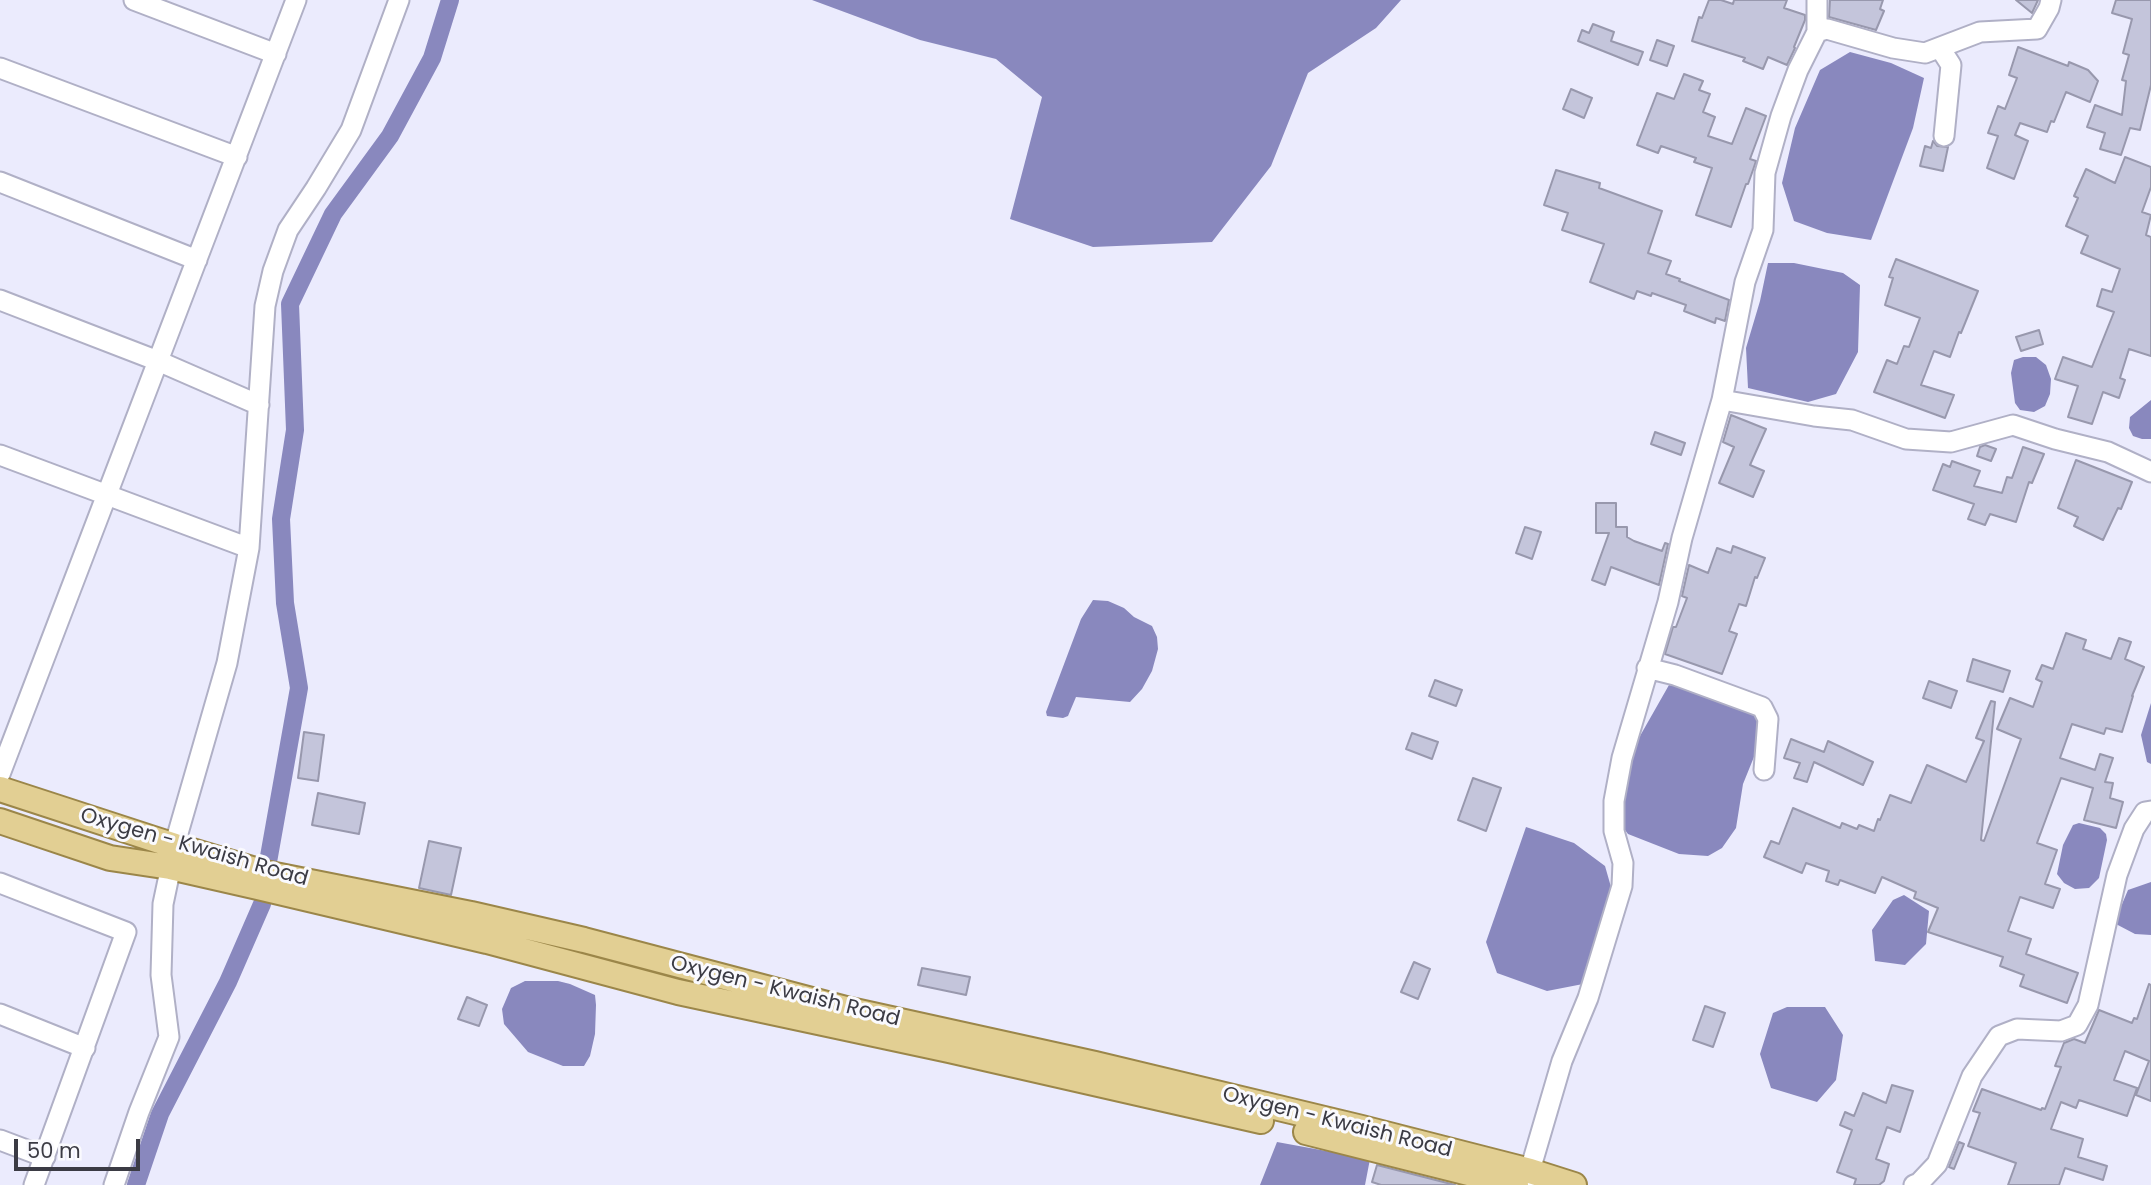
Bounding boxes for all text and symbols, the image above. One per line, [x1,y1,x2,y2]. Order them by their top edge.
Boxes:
street label: Oxygen - Kwaish Road [77,803,311,893]
street label: Oxygen - Kwaish Road [668,951,902,1033]
street label: Oxygen - Kwaish Road [1220,1082,1454,1164]
scale bar [18,1126,144,1170]
text: 50 m [27,1136,81,1165]

